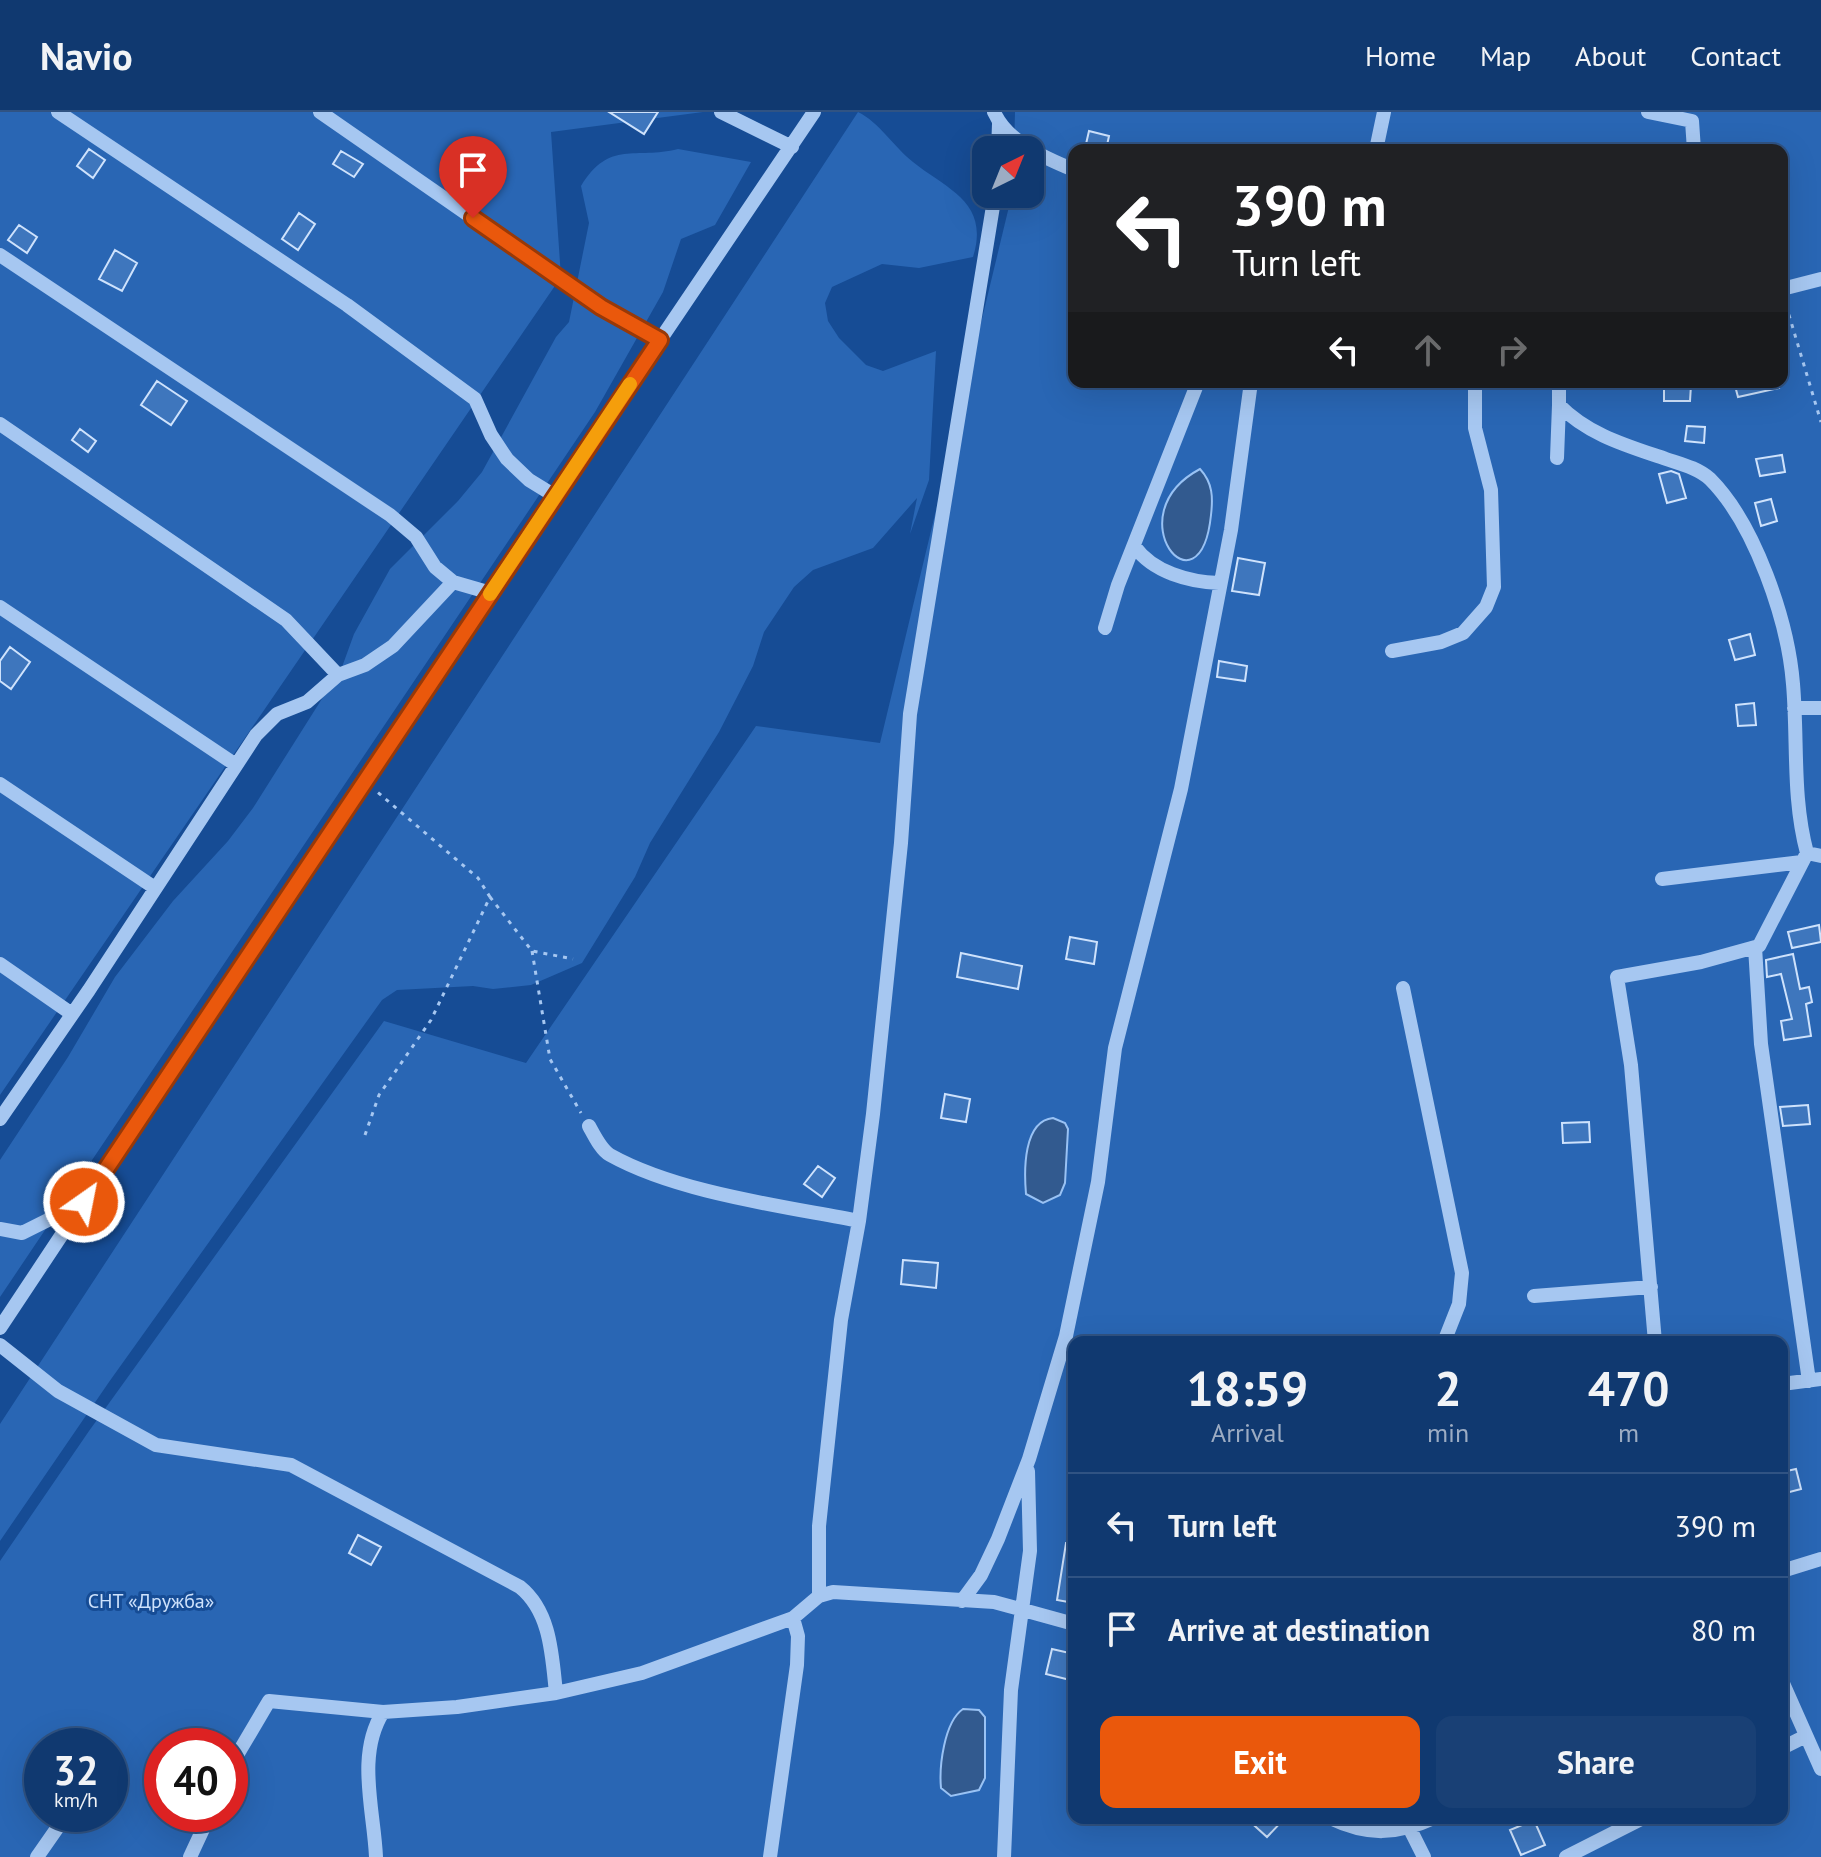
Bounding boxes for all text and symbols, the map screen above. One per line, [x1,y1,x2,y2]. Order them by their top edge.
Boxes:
text: Navio [40,31,133,80]
text: Home [1365,37,1436,74]
text: Map [1480,37,1531,74]
text: About [1575,37,1646,74]
text: Contact [1690,37,1781,74]
pin [439,136,507,218]
north arrow [972,136,1044,208]
map controls [972,136,1044,208]
icon: arrive [451,148,495,192]
text: 390 m [1232,169,1387,241]
icon: left [1100,176,1204,280]
text: Turn left [1232,239,1361,286]
icon: left [1322,328,1366,372]
icon: ahead [1406,328,1450,372]
icon: right [1490,328,1534,372]
position arrow [42,1160,126,1244]
text: 18:59 [1187,1357,1308,1419]
text: 2 [1434,1357,1462,1419]
text: 470 [1588,1357,1669,1419]
text: Arrival [1211,1416,1284,1449]
text: min [1427,1416,1469,1449]
text: m [1618,1416,1639,1449]
icon: left [1100,1503,1144,1547]
text: Turn left [1168,1506,1276,1545]
text: 390 m [1675,1506,1756,1545]
park label: СНТ «Дружба» [88,1588,214,1614]
icon: arrive [1100,1607,1144,1651]
text: Arrive at destination [1168,1610,1430,1649]
text: 80 m [1691,1610,1756,1649]
button: Exit [1100,1716,1420,1808]
button: Share [1436,1716,1756,1808]
speed limit sign: 40 [144,1728,248,1832]
text: 32 [53,1744,99,1796]
text: km/h [54,1787,98,1813]

